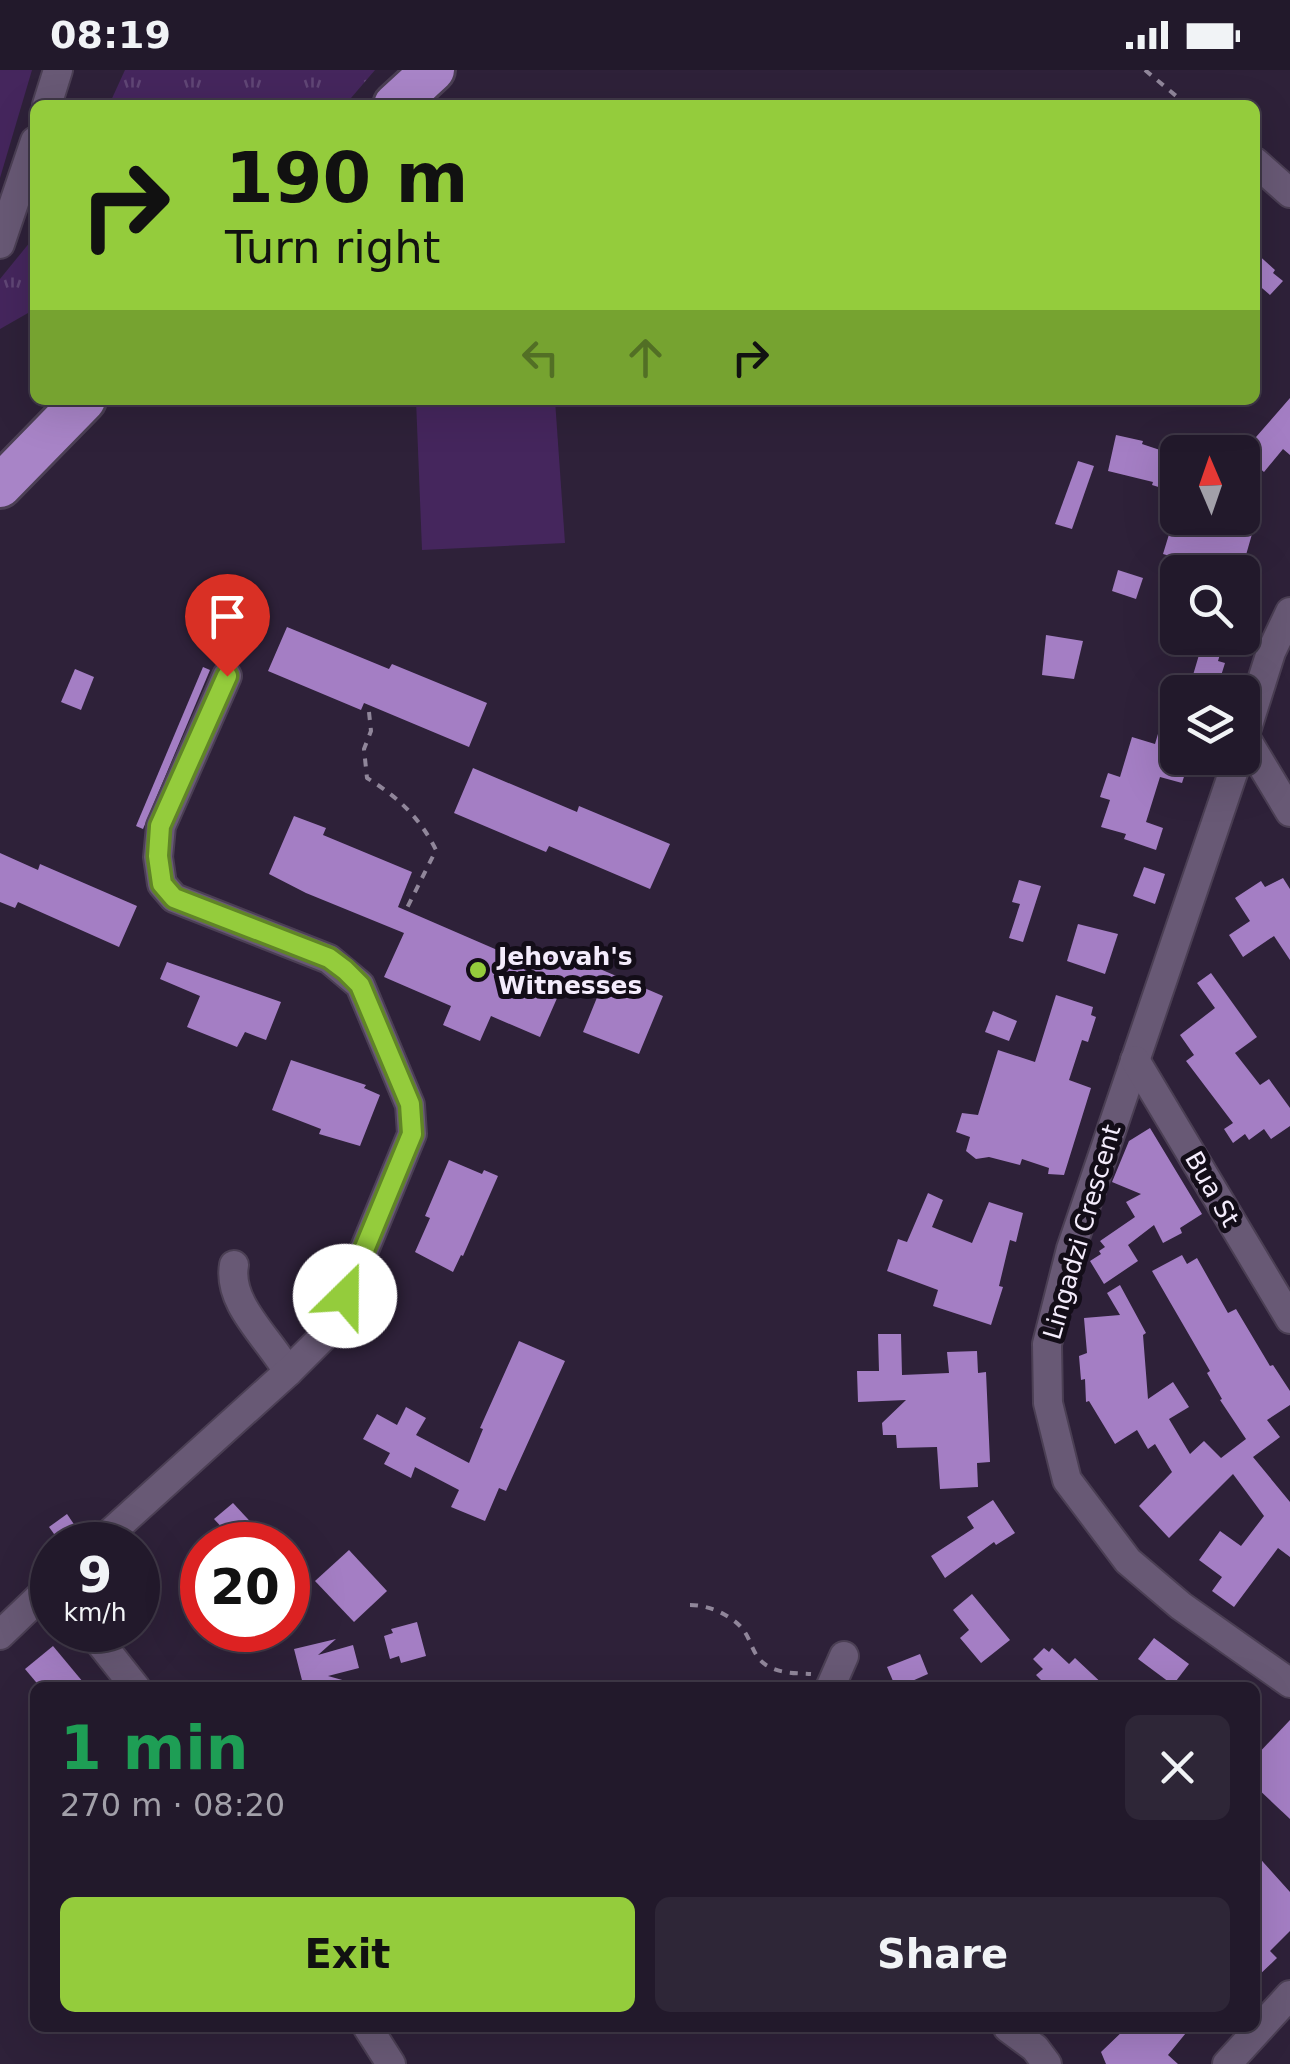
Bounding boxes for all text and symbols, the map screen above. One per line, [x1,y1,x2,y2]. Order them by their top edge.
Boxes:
text: 08:19 [50,13,171,57]
text: 190 m [225,137,468,219]
icon: right [60,140,190,270]
text: Turn right [225,221,440,274]
icon: left [513,330,568,385]
icon: ahead [618,330,673,385]
icon: right [723,330,778,385]
north arrow [1160,435,1260,535]
map controls [1160,435,1260,775]
button: search [1160,555,1260,655]
pin [185,574,270,677]
icon: arrive [200,589,255,644]
button: layers [1160,675,1260,775]
place label: Jehovah's Witnesses [496,942,642,1000]
marker: Jehovah's Witnesses [467,959,489,981]
street label: Lingadzi Crescent [1037,1121,1127,1343]
street label: Bua St [1179,1146,1245,1232]
position arrow [293,1244,397,1348]
speed limit sign: 20 [180,1522,310,1652]
text: 9 [78,1546,112,1604]
text: km/h [63,1598,127,1627]
text: 1 min [60,1713,248,1783]
button: close [1125,1715,1230,1820]
text: 270 m · 08:20 [60,1786,285,1824]
button: Exit [60,1897,635,2012]
button: Share [655,1897,1230,2012]

